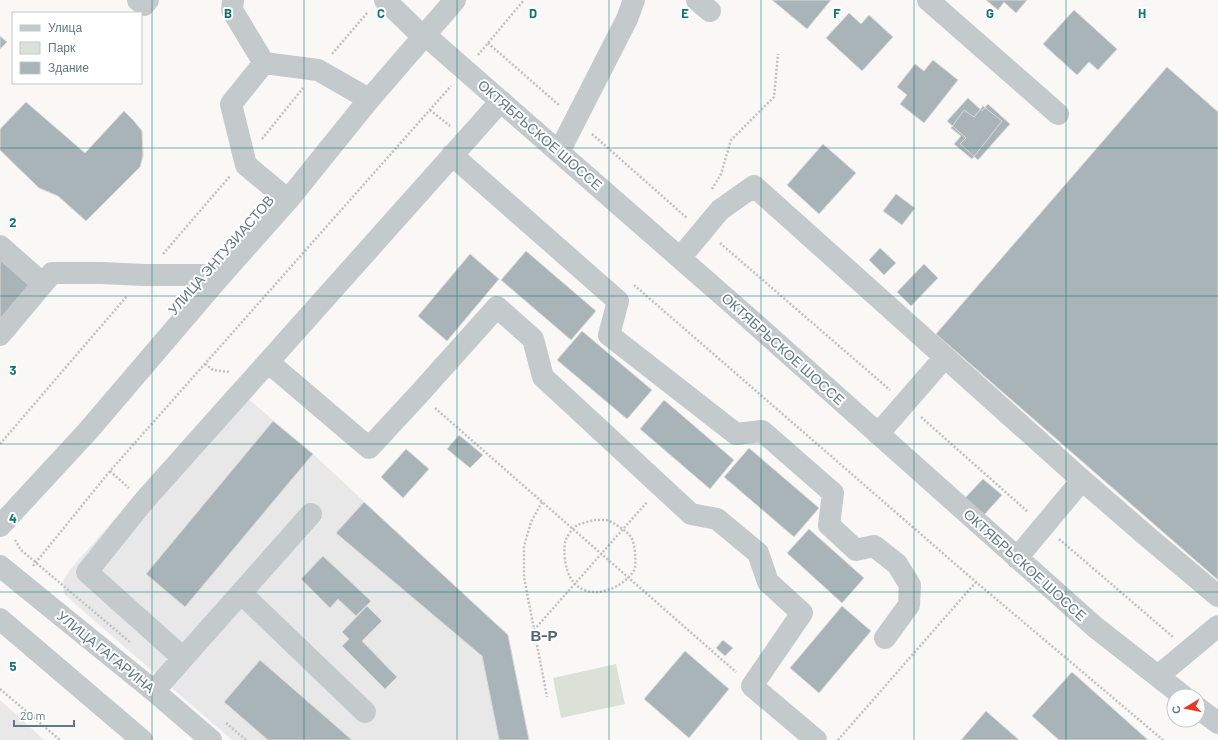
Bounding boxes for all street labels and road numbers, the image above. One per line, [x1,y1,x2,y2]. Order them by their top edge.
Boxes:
street label: ОКТЯБРЬСКОЕ ШОССЕ [475,76,606,193]
street label: УЛИЦА ЭНТУЗИАСТОВ [164,191,277,318]
street label: ОКТЯБРЬСКОЕ ШОССЕ [718,289,848,408]
street label: ОКТЯБРЬСКОЕ ШОССЕ [960,505,1090,624]
street label: УЛИЦА ГАГАРИНА [54,607,159,697]

